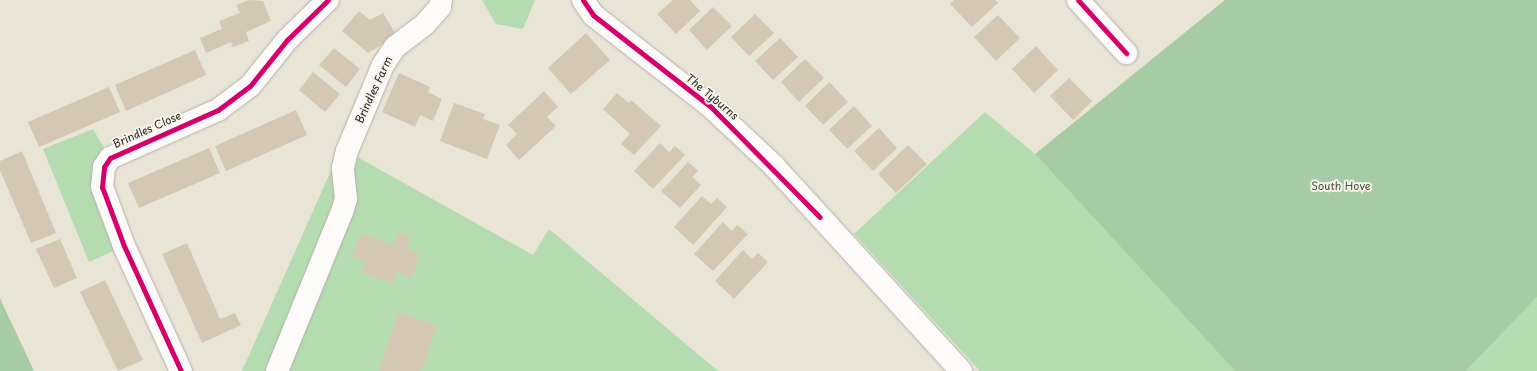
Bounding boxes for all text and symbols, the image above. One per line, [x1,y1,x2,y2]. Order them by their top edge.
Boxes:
street label: Brindles Farm [352,54,396,126]
street label: The Tyburns [683,71,741,123]
street label: Brindles Close [110,109,184,151]
park label: South Hove [1311,179,1371,193]

